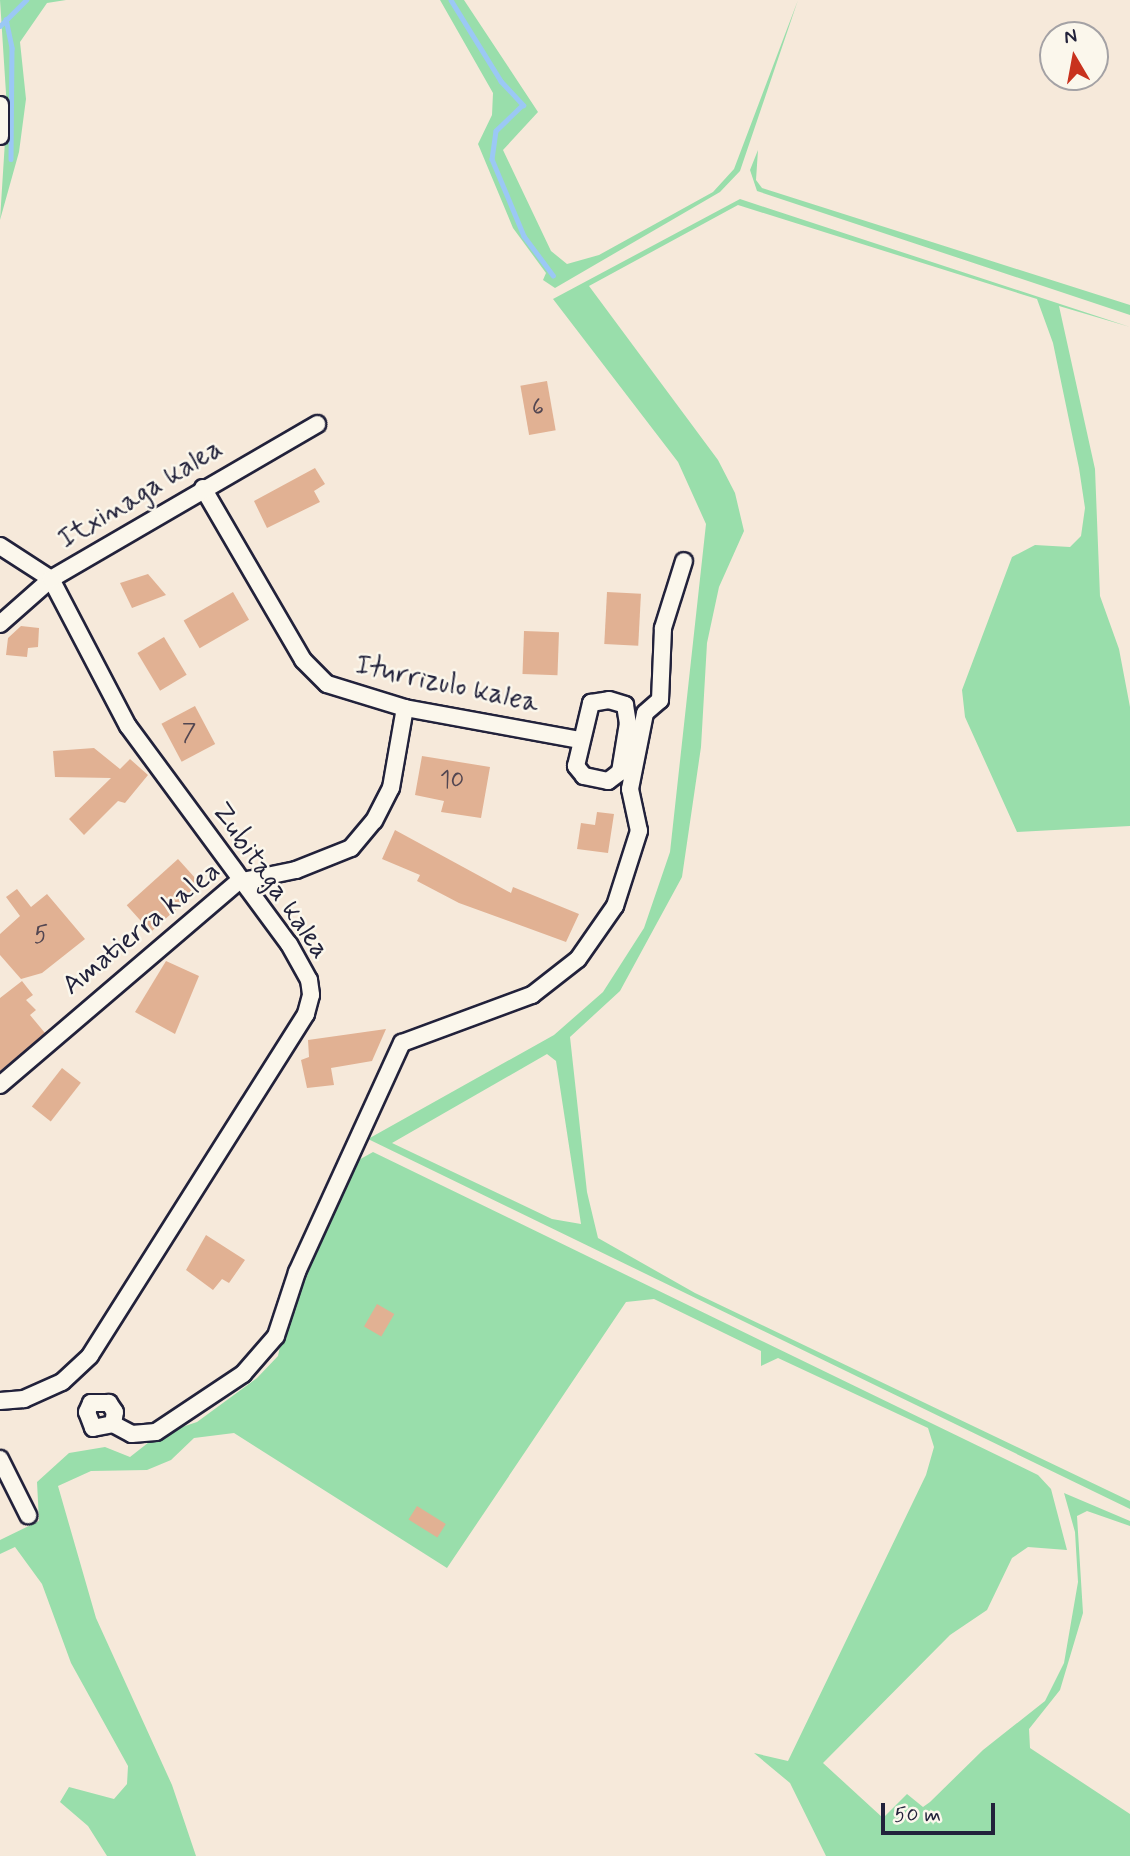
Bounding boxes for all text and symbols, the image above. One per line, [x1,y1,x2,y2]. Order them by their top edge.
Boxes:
north arrow [1039,21,1109,91]
text: N [1062,23,1079,50]
house number: 6 [532,394,544,422]
street label: Itxinaga kalea [51,432,231,558]
street label: Iturrizulo kalea [352,649,542,721]
house number: 7 [182,720,196,748]
house number: 10 [440,767,464,795]
street label: Zubitaga kalea [203,795,337,967]
street label: Amatierra kalea [56,855,228,1003]
house number: 5 [34,922,48,950]
scale bar [885,1790,999,1834]
text: 50 m [894,1801,941,1829]

